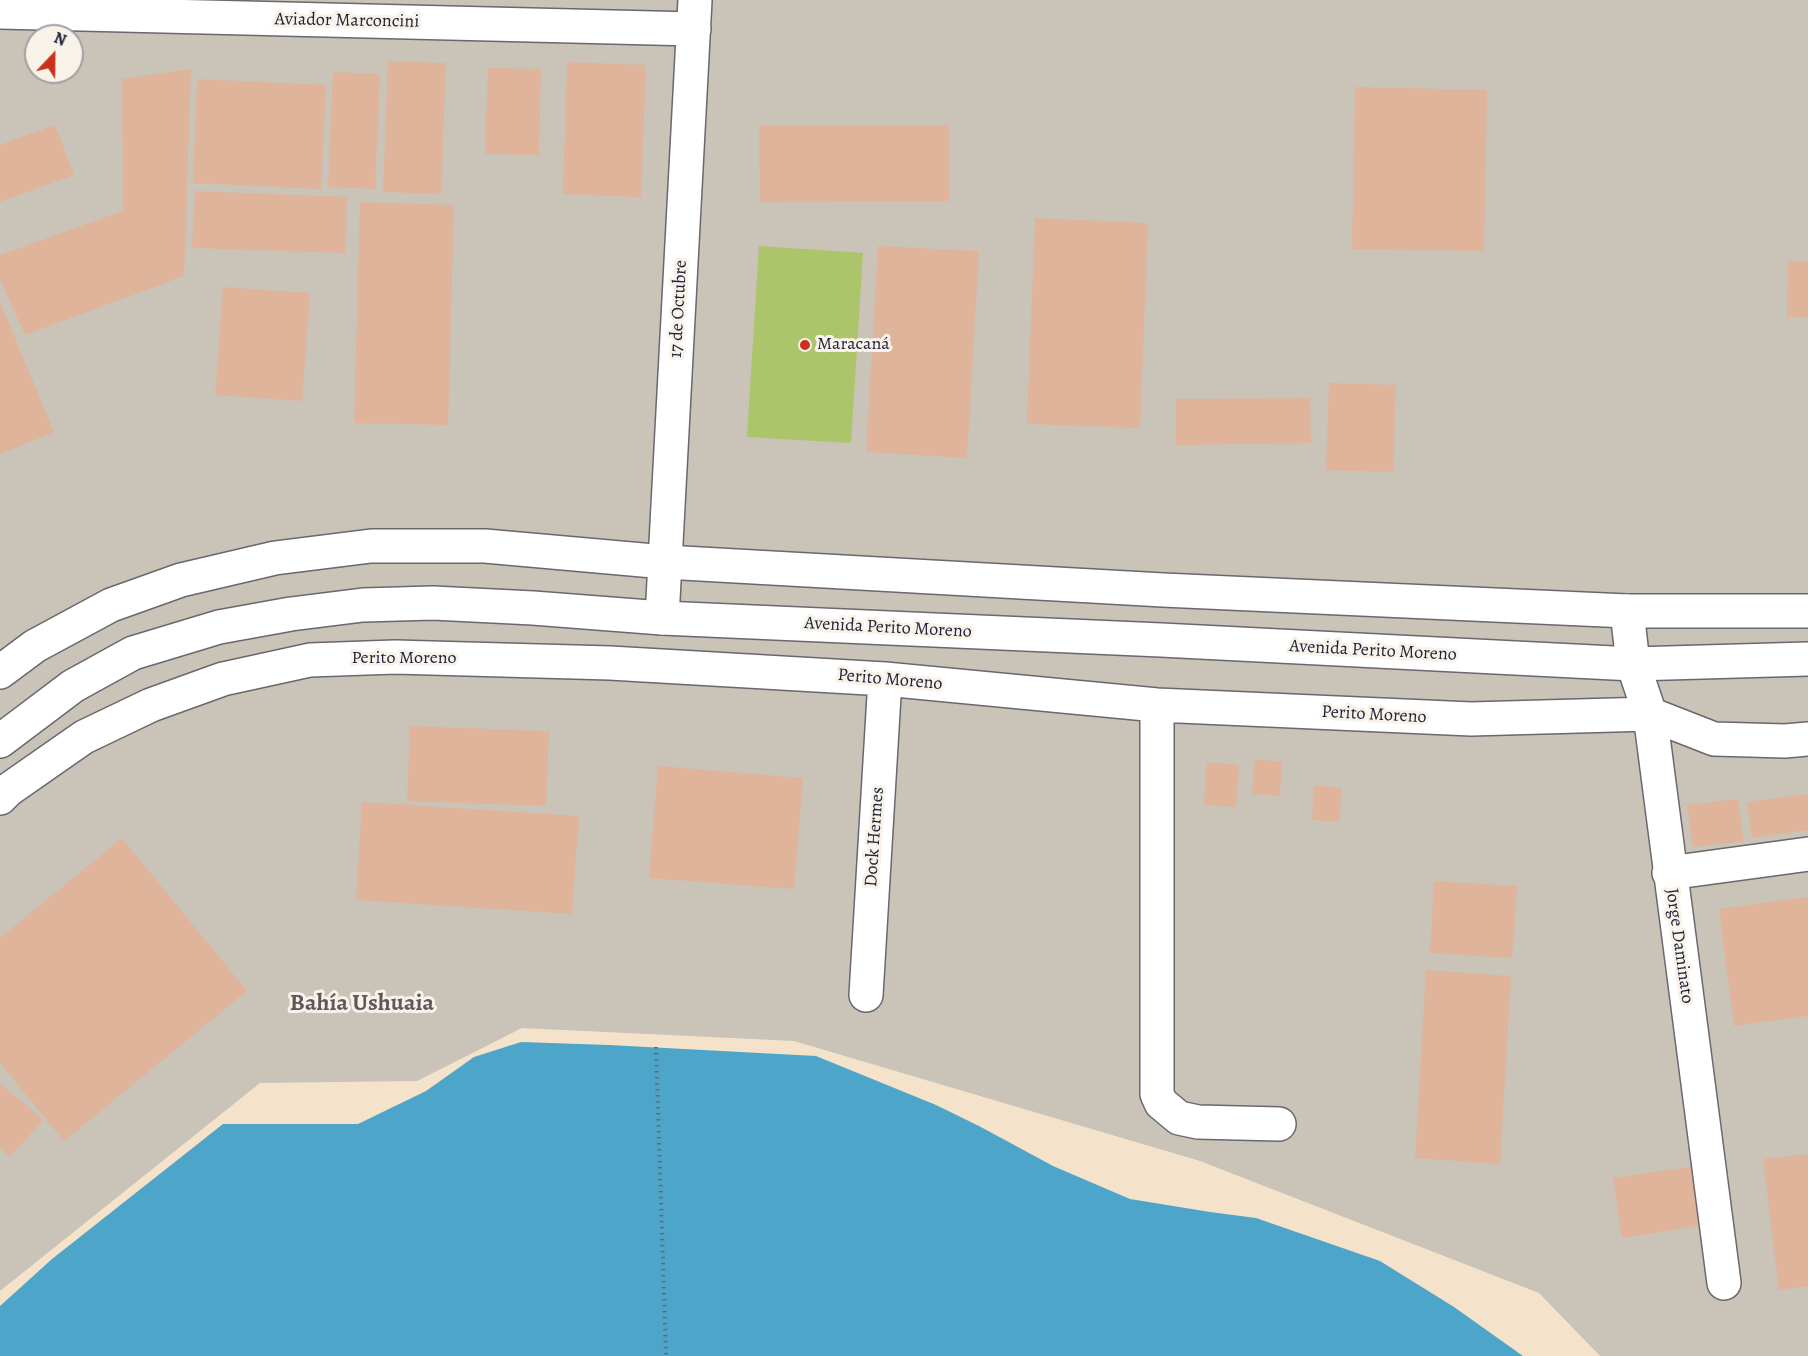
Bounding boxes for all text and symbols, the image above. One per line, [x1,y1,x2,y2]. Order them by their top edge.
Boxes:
street label: Aviador Marconcini [274,9,420,33]
north arrow [24,24,84,84]
text: N [50,27,70,52]
street label: 17 de Octubre [666,259,692,359]
place label: Maracaná [817,334,890,356]
marker: Maracaná [798,338,812,352]
street label: Avenida Perito Moreno [804,613,972,643]
street label: Avenida Perito Moreno [1289,636,1457,666]
street label: Perito Moreno [351,648,457,670]
street label: Perito Moreno [837,665,943,695]
street label: Perito Moreno [1321,701,1427,729]
street label: Dock Hermes [861,786,889,888]
street label: Jorge Daminato [1660,887,1698,1005]
district label: Bahía Ushuaia [290,990,434,1018]

